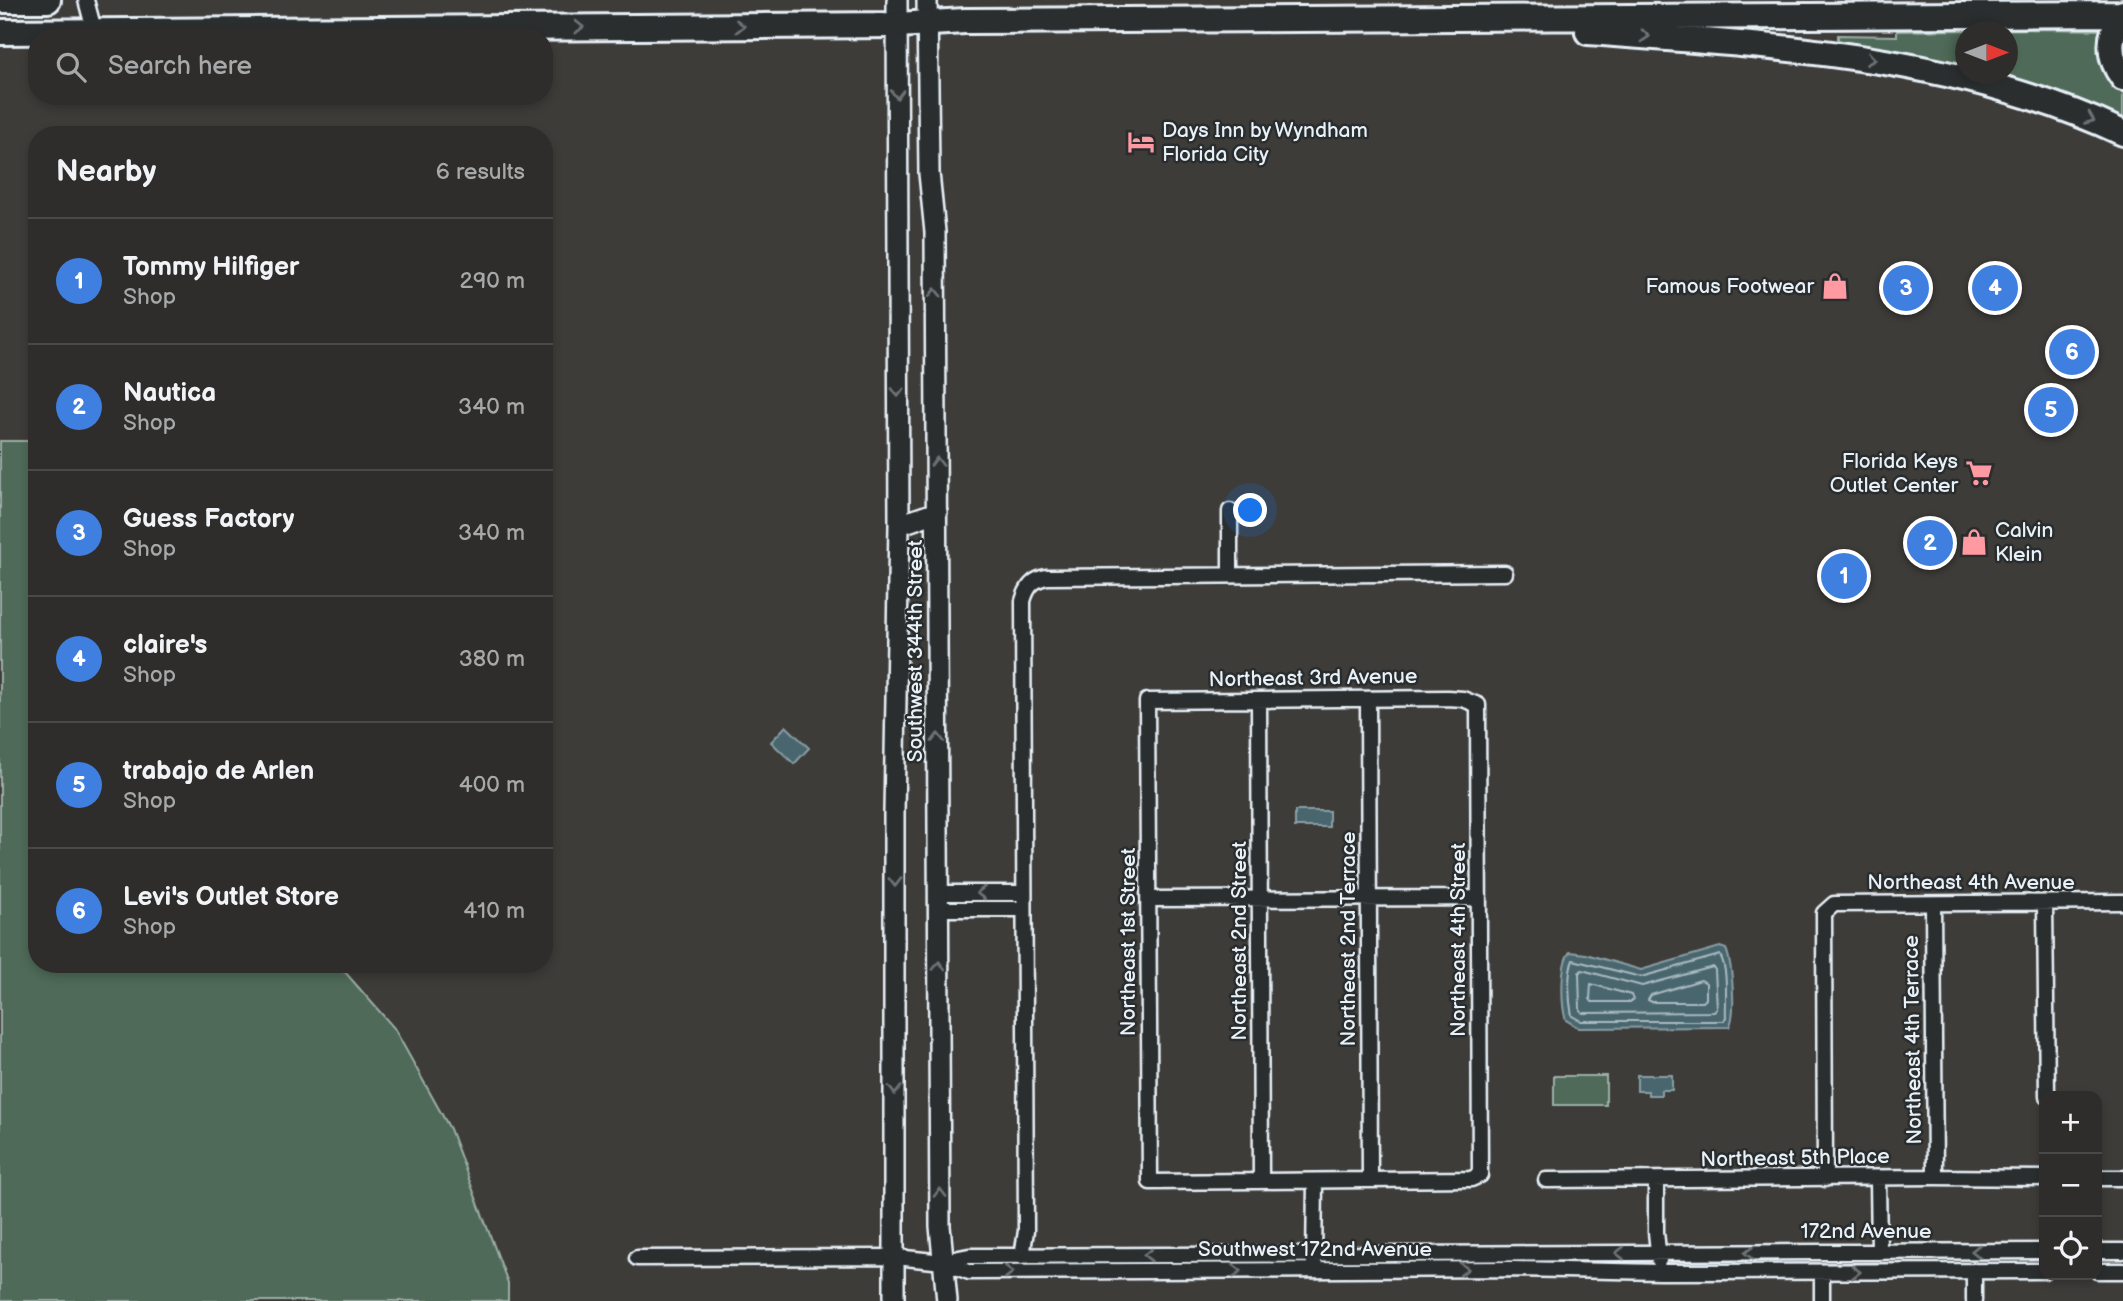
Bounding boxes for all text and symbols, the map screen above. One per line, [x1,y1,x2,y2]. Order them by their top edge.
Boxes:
one-way arrow [735,18,745,34]
one-way arrow [574,19,585,35]
north arrow [1955,21,2018,84]
search box [28,28,553,105]
one-way arrow [1640,28,1651,43]
icon: search [52,48,90,86]
text: Search here [108,51,252,82]
one-way arrow [1865,51,1877,66]
one-way arrow [889,88,904,99]
one-way arrow [2083,110,2095,124]
place label: Days Inn by Wyndham Florida City [1162,118,1368,167]
hotel icon: Days Inn by Wyndham Florida City [1126,127,1156,157]
text: Nearby [56,154,156,190]
text: 6 results [436,158,525,186]
text: Tommy Hilfiger [123,252,299,283]
pin: 3 [1883,262,1929,314]
pin: 4 [1972,262,2018,314]
text: 1 [74,267,84,295]
text: 290 m [459,267,525,295]
shop icon: Famous Footwear [1820,271,1850,301]
place label: Famous Footwear [1646,274,1814,299]
text: Shop [123,283,176,311]
one-way arrow [927,287,943,298]
pin: 6 [2049,326,2095,378]
text: Nautica [123,378,216,409]
pin: 5 [2028,384,2074,436]
one-way arrow [890,387,906,398]
text: 2 [72,393,86,421]
text: 340 m [458,393,525,421]
text: Shop [123,409,176,437]
place label: Florida Keys Outlet Center [1830,449,1958,498]
one-way arrow [929,456,944,467]
supermarket icon: Florida Keys Outlet Center [1964,458,1994,488]
your location [1233,493,1267,527]
text: Guess Factory [123,504,294,535]
pin: 2 [1907,517,1953,569]
place label: Calvin Klein [1995,518,2053,567]
text: 3 [72,519,86,547]
text: 340 m [458,519,525,547]
shop icon: Calvin Klein [1959,527,1989,557]
text: Shop [123,535,176,563]
street label: Southwest 344th Street [903,539,928,762]
pin: 1 [1821,550,1867,602]
text: claire's [123,630,207,661]
text: 4 [72,645,86,673]
text: 380 m [459,645,525,673]
text: Shop [123,661,176,689]
street label: Northeast 3rd Avenue [1208,664,1418,692]
one-way arrow [930,733,946,743]
text: trabajo de Arlen [123,756,314,787]
text: 5 [72,771,86,799]
text: 400 m [459,771,525,799]
text: Shop [123,787,176,815]
street label: Northeast 2nd Terrace [1336,832,1361,1046]
street label: Northeast 2nd Street [1227,841,1252,1041]
street label: Northeast 4th Street [1446,842,1471,1037]
street label: Northeast 1st Street [1116,847,1141,1036]
street label: Northeast 4th Avenue [1867,870,2075,895]
one-way arrow [887,877,902,888]
text: Levi's Outlet Store [123,882,339,913]
one-way arrow [976,885,986,901]
text: 6 [72,897,86,925]
text: 410 m [463,897,525,925]
text: Shop [123,913,176,941]
street label: Northeast 4th Terrace [1899,935,1927,1145]
one-way arrow [931,960,947,971]
one-way arrow [887,1086,903,1096]
map controls [2039,1091,2102,1280]
button: + [2039,1091,2102,1154]
street label: Northeast 5th Place [1700,1144,1890,1172]
button: − [2039,1154,2102,1217]
one-way arrow [932,1188,948,1198]
button: locate [2039,1217,2102,1280]
street label: 172nd Avenue [1801,1219,1931,1244]
street label: Southwest 172nd Avenue [1198,1237,1432,1262]
one-way arrow [1970,1243,1981,1259]
one-way arrow [1614,1245,1625,1261]
one-way arrow [1743,1245,1754,1260]
one-way arrow [1142,1248,1153,1263]
one-way arrow [1459,1262,1470,1277]
one-way arrow [1232,1263,1242,1279]
one-way arrow [1004,1264,1015,1280]
one-way arrow [1851,1264,1862,1280]

